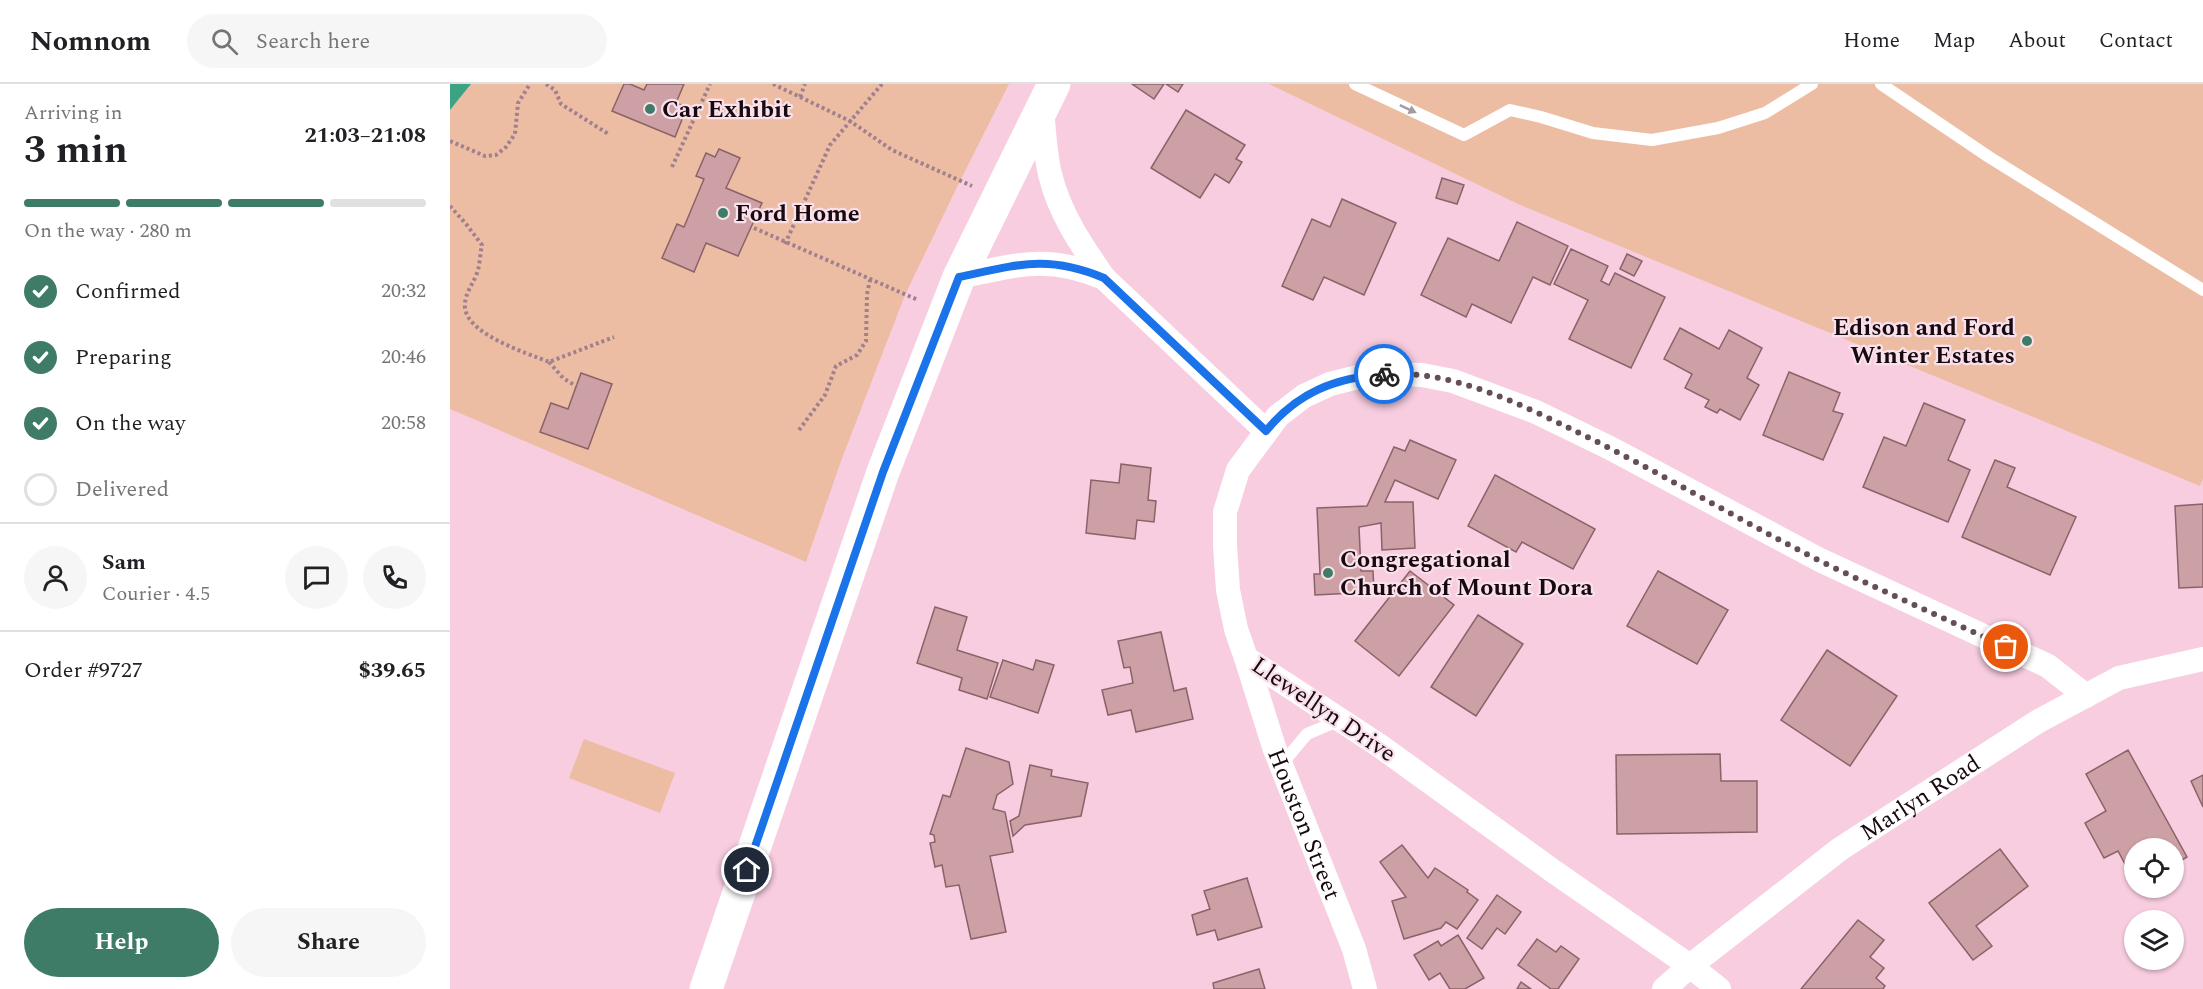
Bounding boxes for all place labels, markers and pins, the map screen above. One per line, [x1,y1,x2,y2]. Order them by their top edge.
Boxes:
place label: Car Exhibit [662,92,791,128]
marker: Car Exhibit [643,102,657,116]
place label: Ford Home [735,196,860,232]
marker: Ford Home [716,206,730,220]
place label: Edison and Ford Winter Estates [1833,310,2015,374]
marker: Edison and Ford Winter Estates [2020,334,2034,348]
place label: Congregational Church of Mount Dora [1340,542,1594,606]
marker: Congregational Church of Mount Dora [1321,566,1335,580]
pin [1980,621,2031,672]
pin [721,844,772,895]

